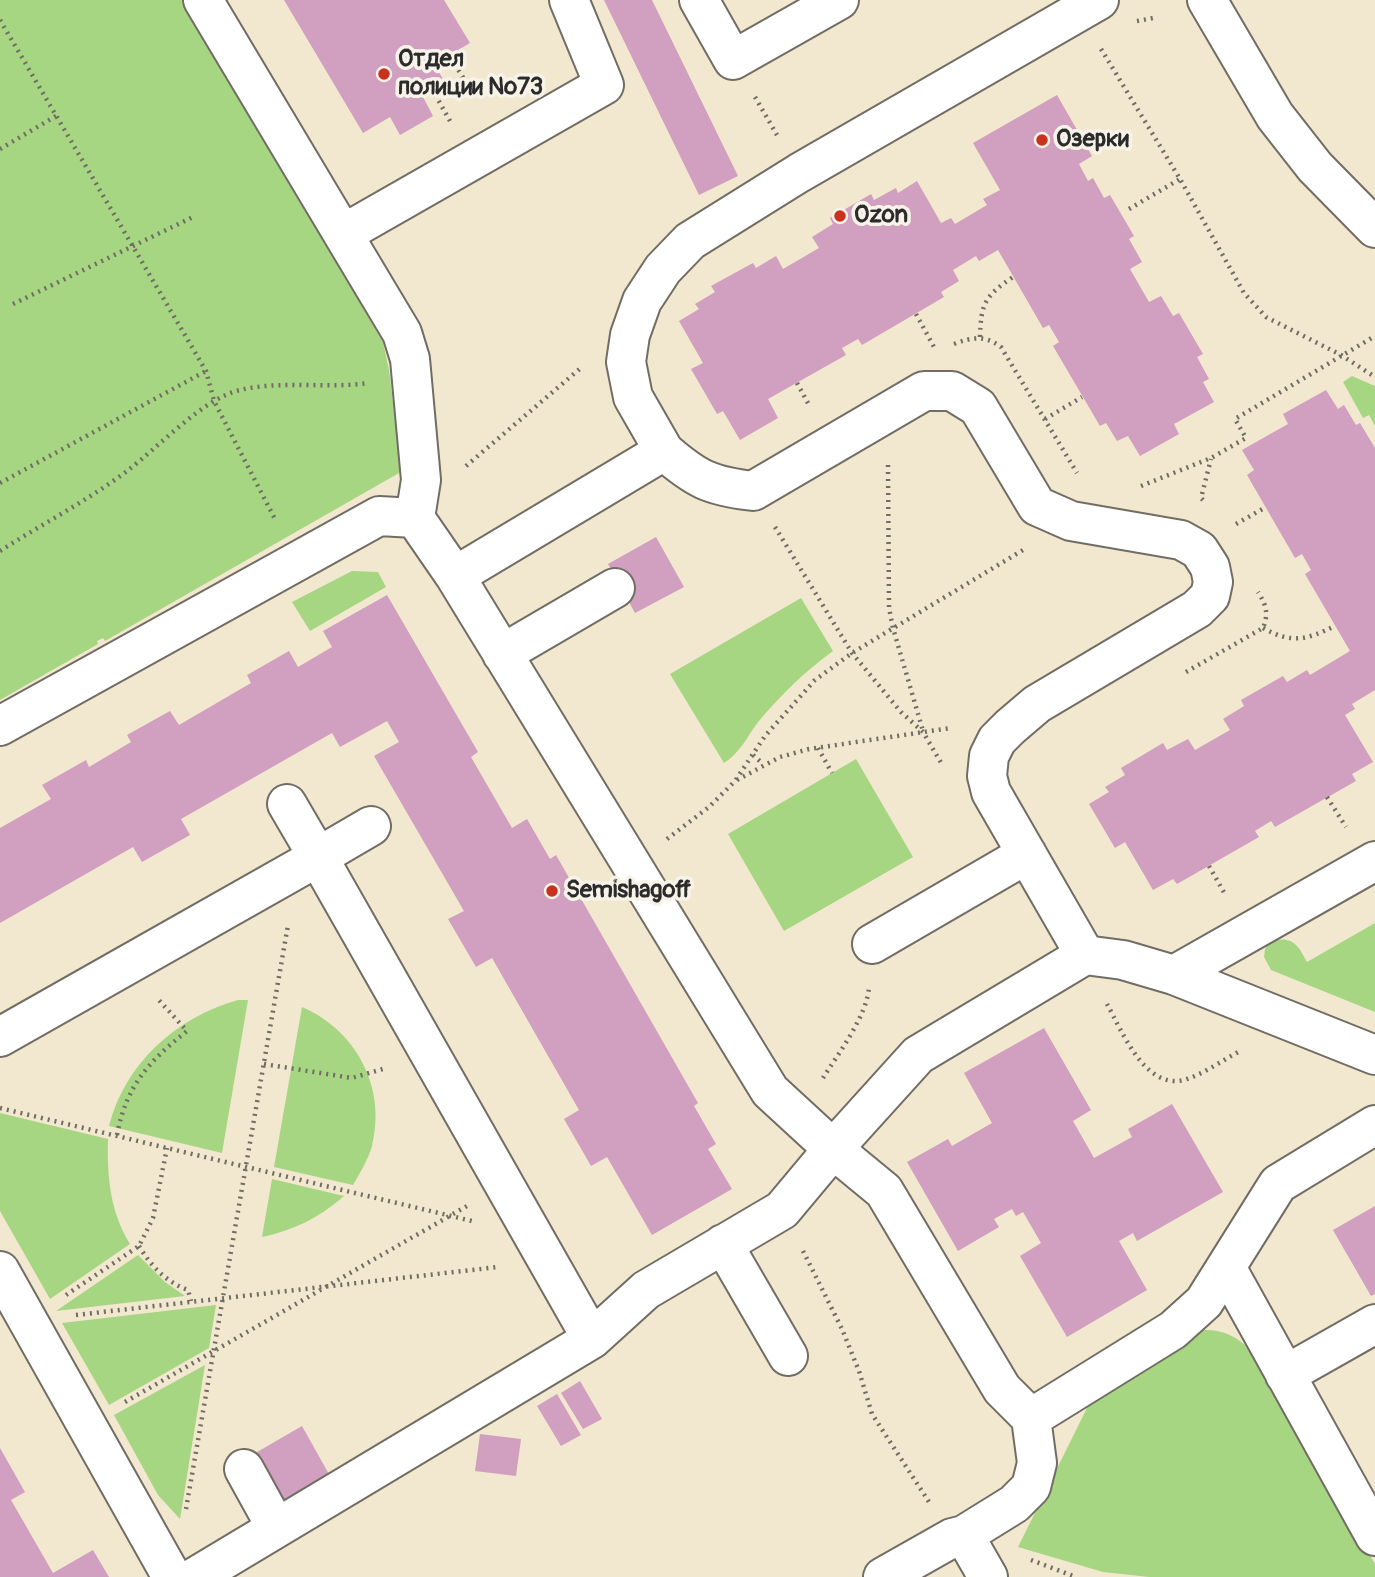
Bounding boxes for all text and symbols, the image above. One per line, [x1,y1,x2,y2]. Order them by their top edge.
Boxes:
place label: Отдел полиции №73 [398,46,543,102]
marker: Отдел полиции №73 [376,66,392,82]
place label: Озерки [1056,126,1129,154]
marker: Озерки [1034,132,1050,148]
place label: Ozon [854,202,908,230]
marker: Ozon [832,208,848,224]
place label: Semishagoff [566,877,691,905]
marker: Semishagoff [544,883,560,899]

